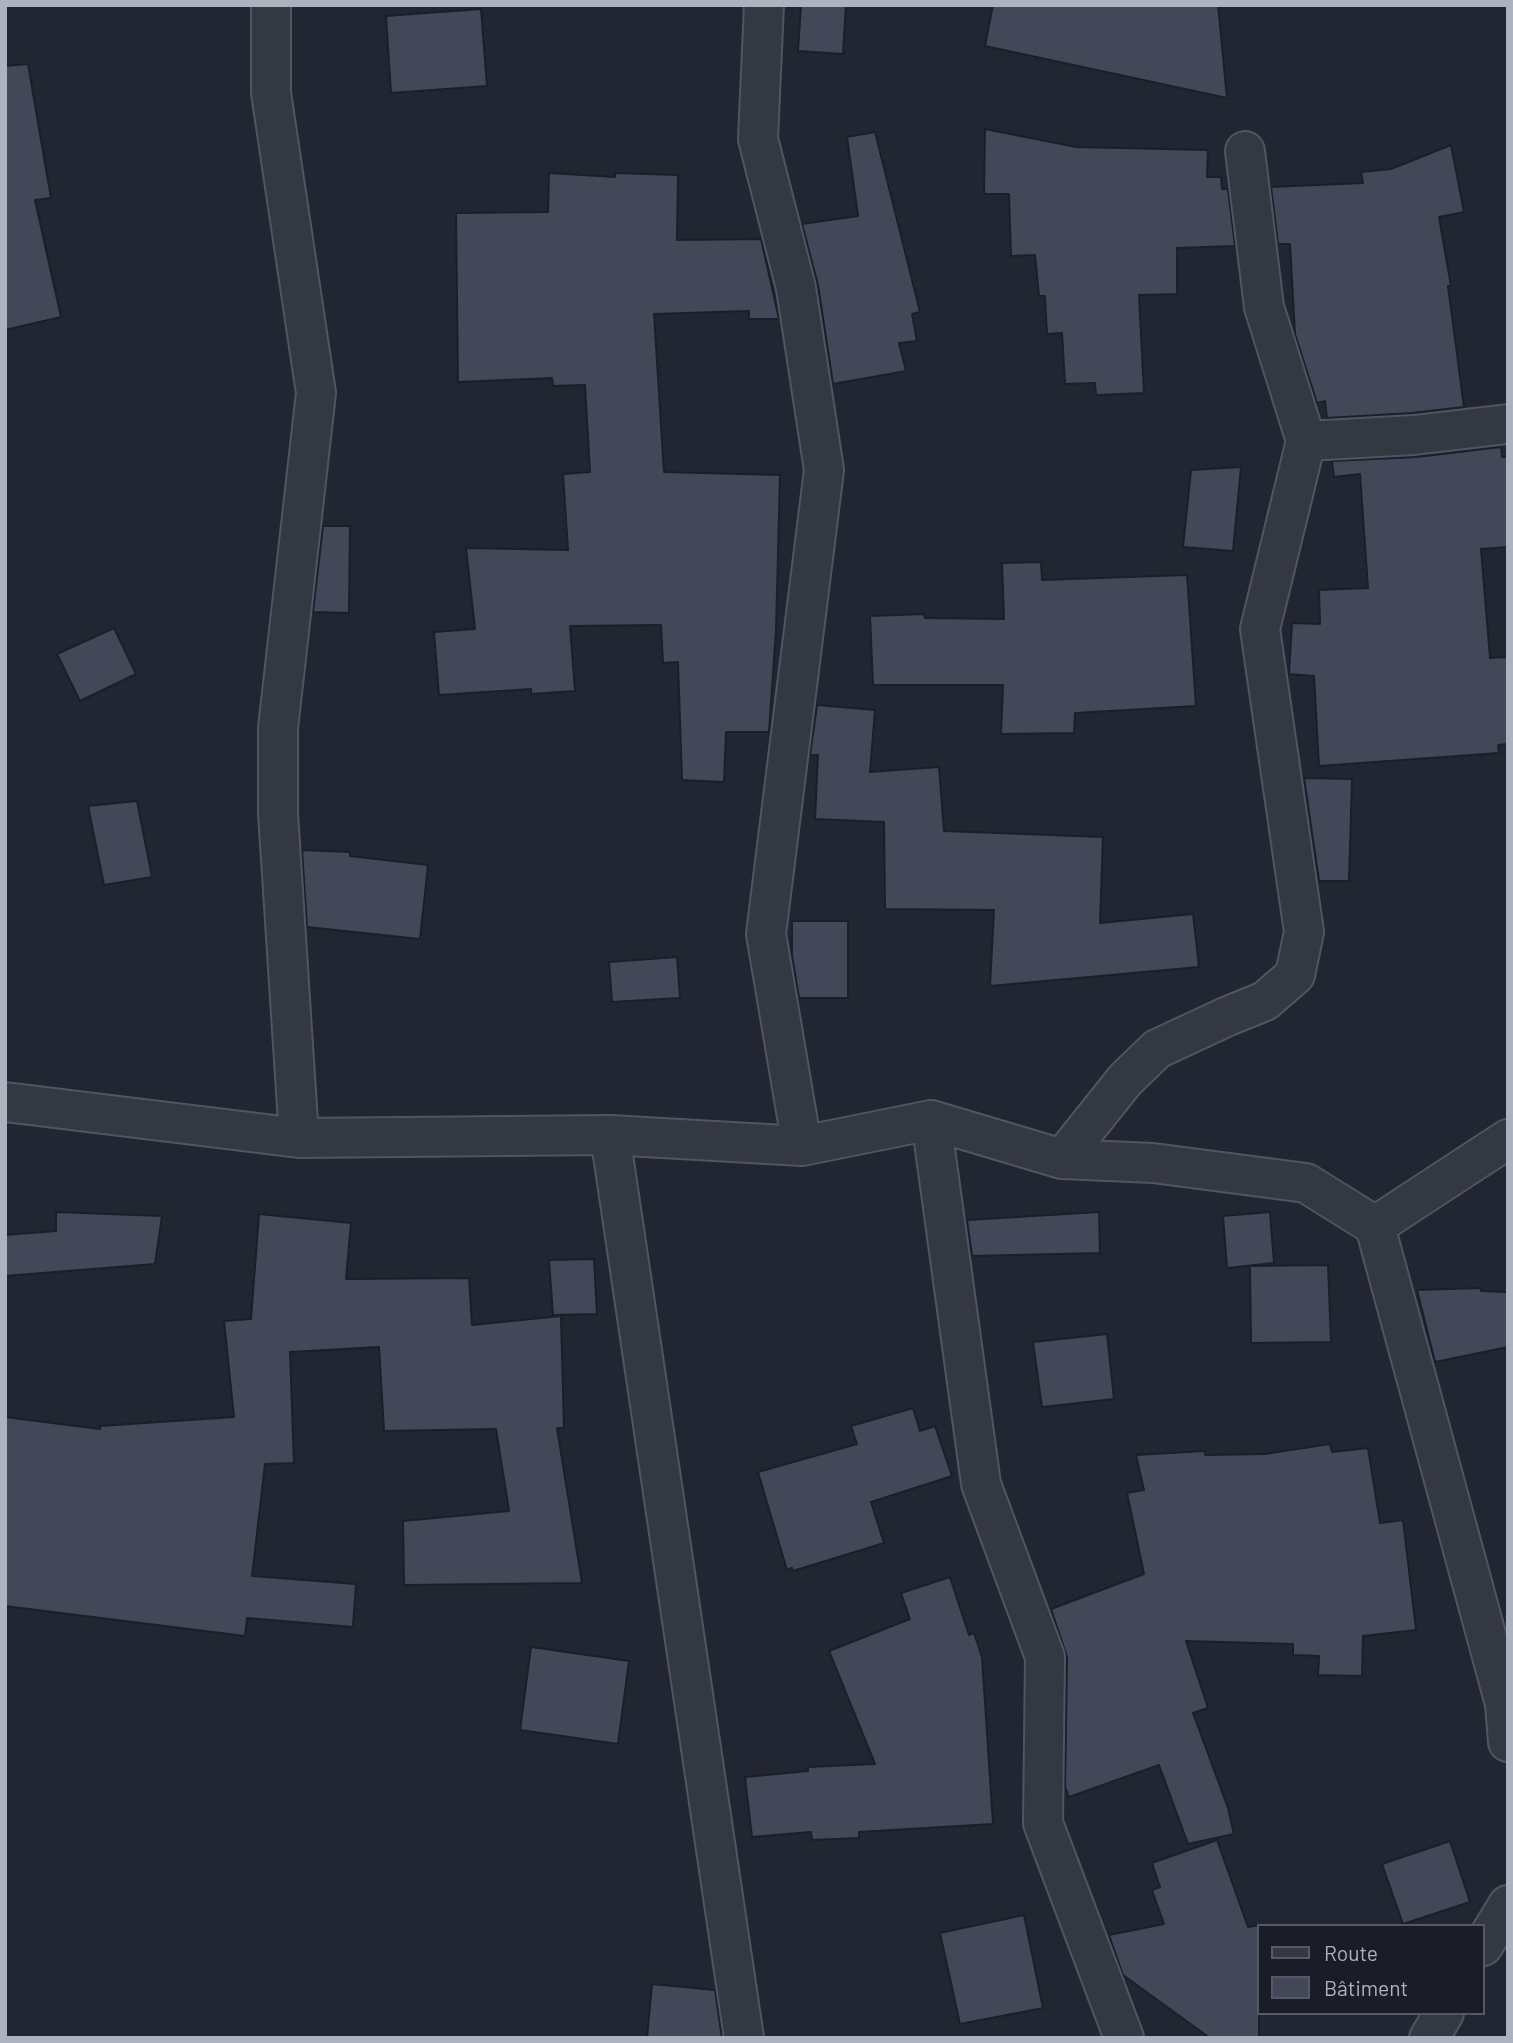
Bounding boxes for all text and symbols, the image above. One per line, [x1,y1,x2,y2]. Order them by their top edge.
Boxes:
legend [1258,1924,1485,2015]
text: Route [1324,1940,1378,1965]
text: Bâtiment [1324,1975,1408,2000]

